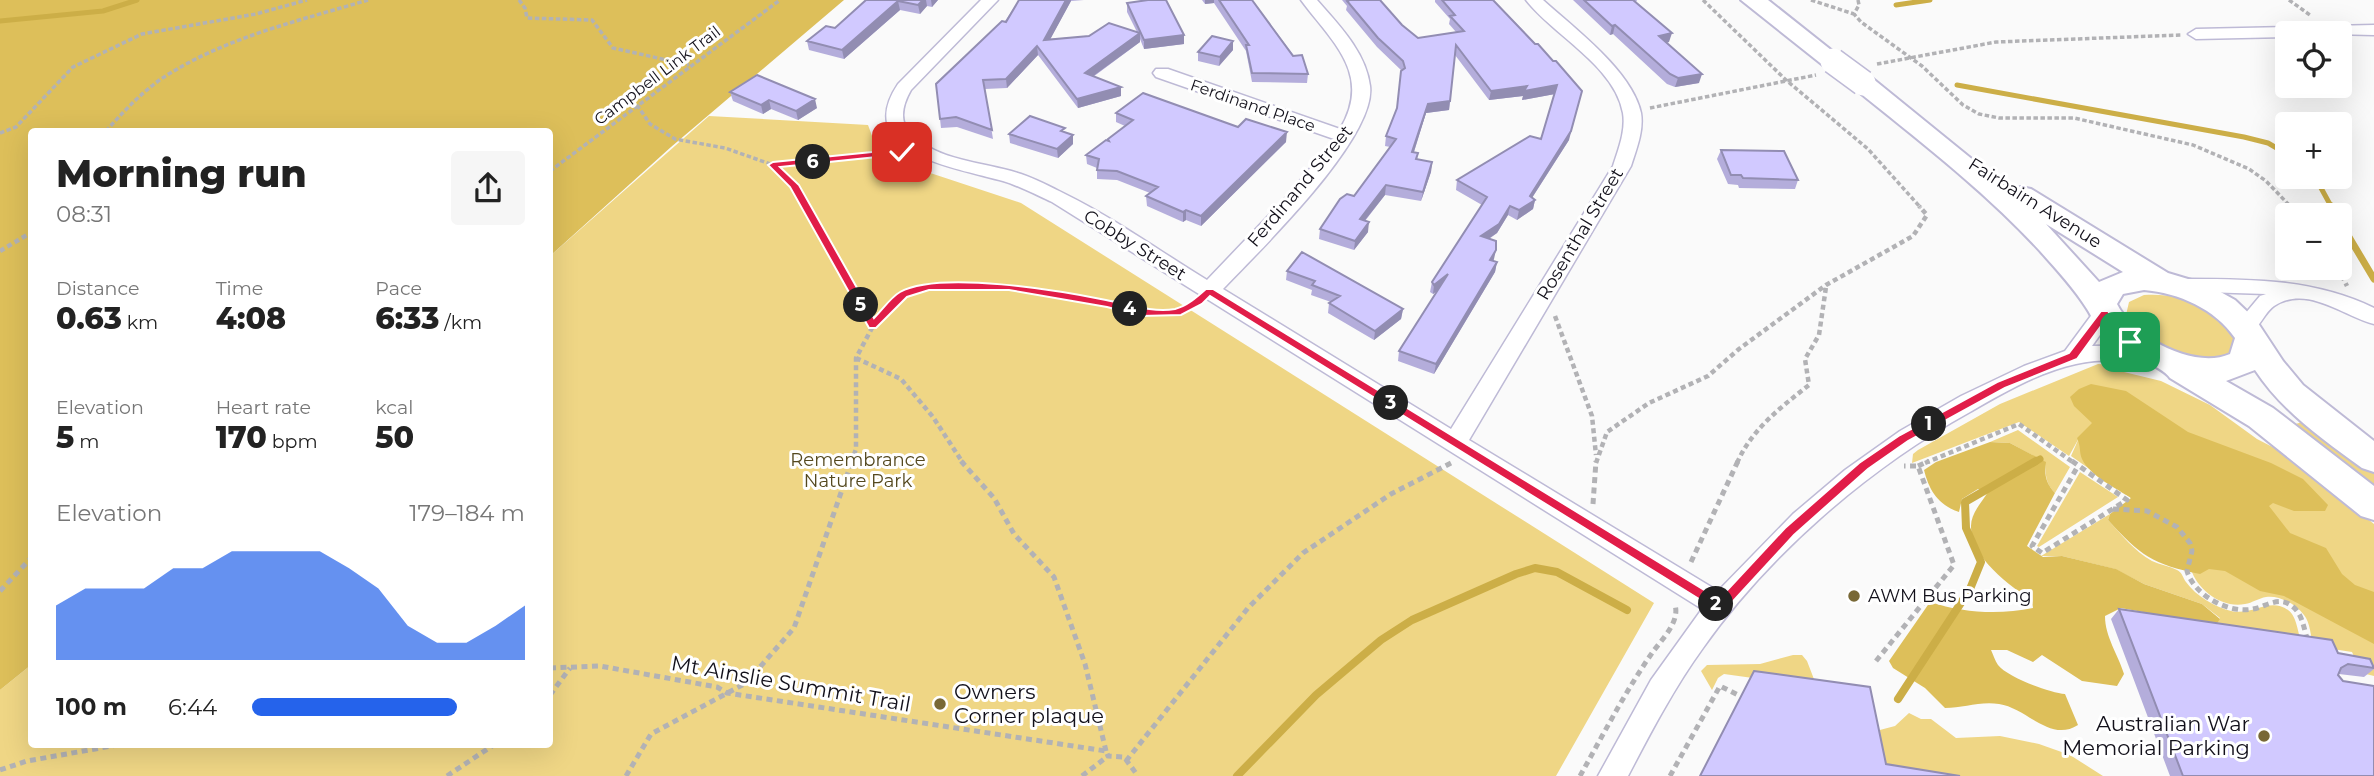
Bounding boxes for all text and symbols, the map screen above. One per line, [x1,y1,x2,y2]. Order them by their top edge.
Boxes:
map controls [2275,21,2352,280]
button: locate [2275,21,2352,98]
street label: Campbell Link Trail [591,22,724,129]
street label: Ferdinand Place [1188,75,1318,136]
button: + [2275,112,2352,189]
street label: Ferdinand Street [1243,121,1357,251]
pin [872,122,932,182]
icon: check [883,133,921,171]
pin: 6 [796,144,830,180]
text: Morning run [56,150,307,197]
text: 6 [806,150,819,173]
button: share [451,151,525,225]
street label: Fairbairn Avenue [1964,153,2106,253]
street label: Rosenthal Street [1532,164,1628,304]
text: 08:31 [56,200,112,228]
button: − [2275,203,2352,280]
street label: Cobby Street [1080,205,1190,285]
text: Distance [56,277,139,300]
text: Time [216,277,263,300]
text: Pace [375,277,422,300]
pin: 5 [844,288,878,322]
pin: 4 [1112,292,1148,326]
text: 5 [855,293,866,316]
text: 4 [1123,297,1136,320]
text: 0.63 [56,300,122,337]
text: 4:08 [216,300,286,337]
text: 6:33 [375,300,439,337]
text: km [122,311,158,334]
text: /km [439,311,482,334]
pin [2100,312,2160,372]
icon: arrive [2111,323,2149,361]
pin: 3 [1374,386,1408,420]
text: 3 [1385,391,1396,414]
text: Elevation [56,396,144,419]
text: Heart rate [216,396,311,419]
text: kcal [375,396,413,419]
pin: 1 [1912,406,1946,442]
text: 1 [1925,412,1932,435]
text: 5 [56,419,74,456]
text: 170 [216,419,267,456]
text: 50 [375,419,414,456]
text: m [74,430,99,453]
text: bpm [267,430,318,453]
park label: Remembrance Nature Park [790,449,926,492]
text: Elevation [56,499,162,527]
text: 179–184 m [409,499,525,527]
place label: AWM Bus Parking [1868,585,2032,607]
pin: 2 [1698,586,1734,622]
marker: AWM Bus Parking [1846,588,1862,604]
text: 2 [1710,592,1721,615]
street label: Mt Ainslie Summit Trail [669,650,913,717]
place label: Owners Corner plaque [954,679,1104,728]
text: 100 m [56,693,127,721]
text: 6:44 [168,693,217,721]
marker: Owners Corner plaque [932,696,948,712]
place label: Australian War Memorial Parking [2062,711,2250,760]
marker: Australian War Memorial Parking [2256,728,2272,744]

